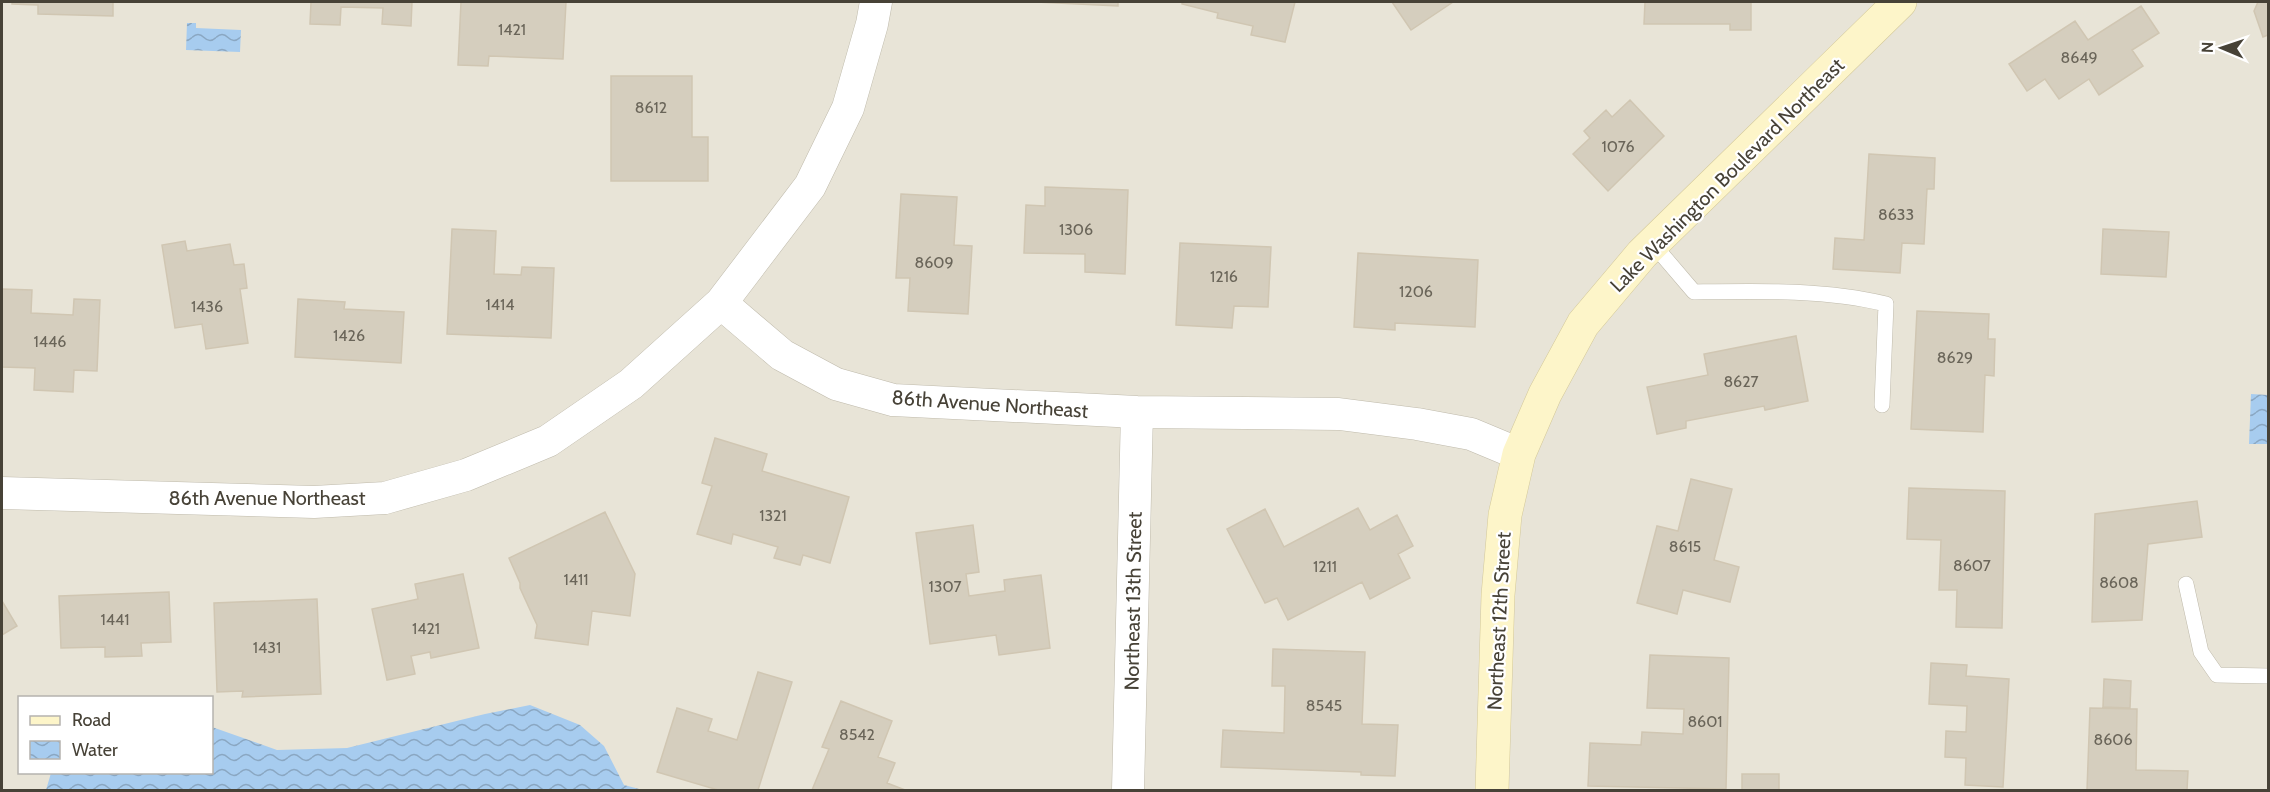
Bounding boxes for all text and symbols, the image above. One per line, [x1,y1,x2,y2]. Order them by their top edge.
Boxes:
north arrow [2192,18,2252,78]
house number: 1421 [498,20,526,39]
text: N [2198,42,2217,53]
house number: 8649 [2060,48,2098,67]
street label: Lake Washington Boulevard Northeast [1605,53,1849,297]
house number: 8612 [635,98,667,117]
house number: 1076 [1602,137,1634,156]
house number: 8633 [1878,205,1914,224]
house number: 1306 [1059,220,1093,239]
house number: 8609 [914,253,954,272]
house number: 1216 [1210,267,1238,286]
house number: 1206 [1399,282,1433,301]
house number: 1414 [486,295,514,314]
house number: 1436 [191,297,223,316]
house number: 1426 [333,326,365,345]
house number: 1446 [34,332,66,351]
house number: 8629 [1937,348,1973,367]
house number: 8627 [1723,372,1759,391]
street label: 86th Avenue Northeast [891,385,1089,423]
street label: 86th Avenue Northeast [168,486,366,510]
house number: 1321 [759,506,787,525]
street label: Northeast 13th Street [1119,511,1147,691]
street label: Northeast 12th Street [1482,531,1516,711]
house number: 8615 [1669,537,1701,556]
house number: 8607 [1953,556,1991,575]
house number: 1211 [1313,557,1337,576]
house number: 1411 [564,570,588,589]
house number: 8608 [2099,573,2139,592]
house number: 1307 [929,577,961,596]
house number: 1441 [101,610,129,629]
house number: 1421 [412,619,440,638]
house number: 1431 [253,638,281,657]
legend [18,696,213,774]
house number: 8545 [1306,696,1342,715]
text: Road [72,709,111,731]
house number: 8601 [1687,712,1723,731]
house number: 8542 [839,725,875,744]
house number: 8606 [2093,730,2133,749]
text: Water [72,739,118,761]

